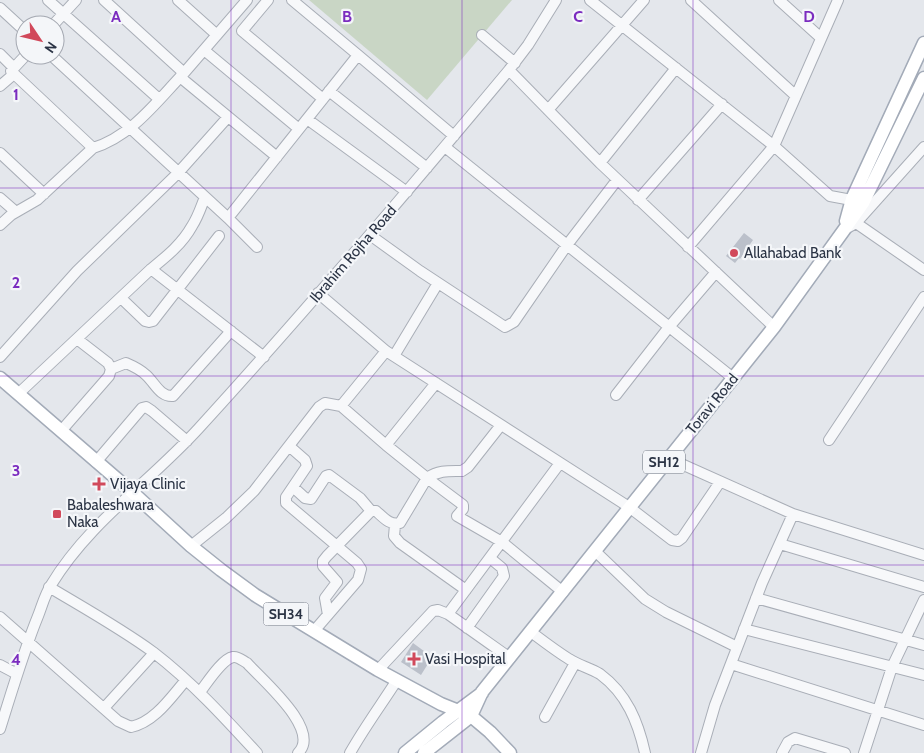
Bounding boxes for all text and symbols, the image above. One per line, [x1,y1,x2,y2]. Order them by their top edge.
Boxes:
text: A [111,7,121,26]
text: B [342,7,352,26]
text: C [573,7,583,26]
text: D [803,7,815,26]
north arrow [15,15,65,65]
text: N [40,38,61,57]
text: 1 [13,85,19,104]
street label: Ibrahim Rojha Road [306,202,400,306]
place label: Allahabad Bank [744,244,842,262]
marker: Allahabad Bank [728,247,740,259]
text: 2 [12,273,20,292]
street label: Toravi Road [682,370,742,438]
road number: SH12 [643,451,685,474]
text: 3 [12,461,20,480]
place label: Vijaya Clinic [110,475,186,493]
marker: Vijaya Clinic [92,477,106,491]
place label: Babaleshwara Naka [67,496,155,531]
marker: Babaleshwara Naka [51,508,63,520]
road number: SH34 [264,602,308,626]
text: 4 [11,650,21,669]
place label: Vasi Hospital [425,650,506,668]
marker: Vasi Hospital [407,652,421,666]

